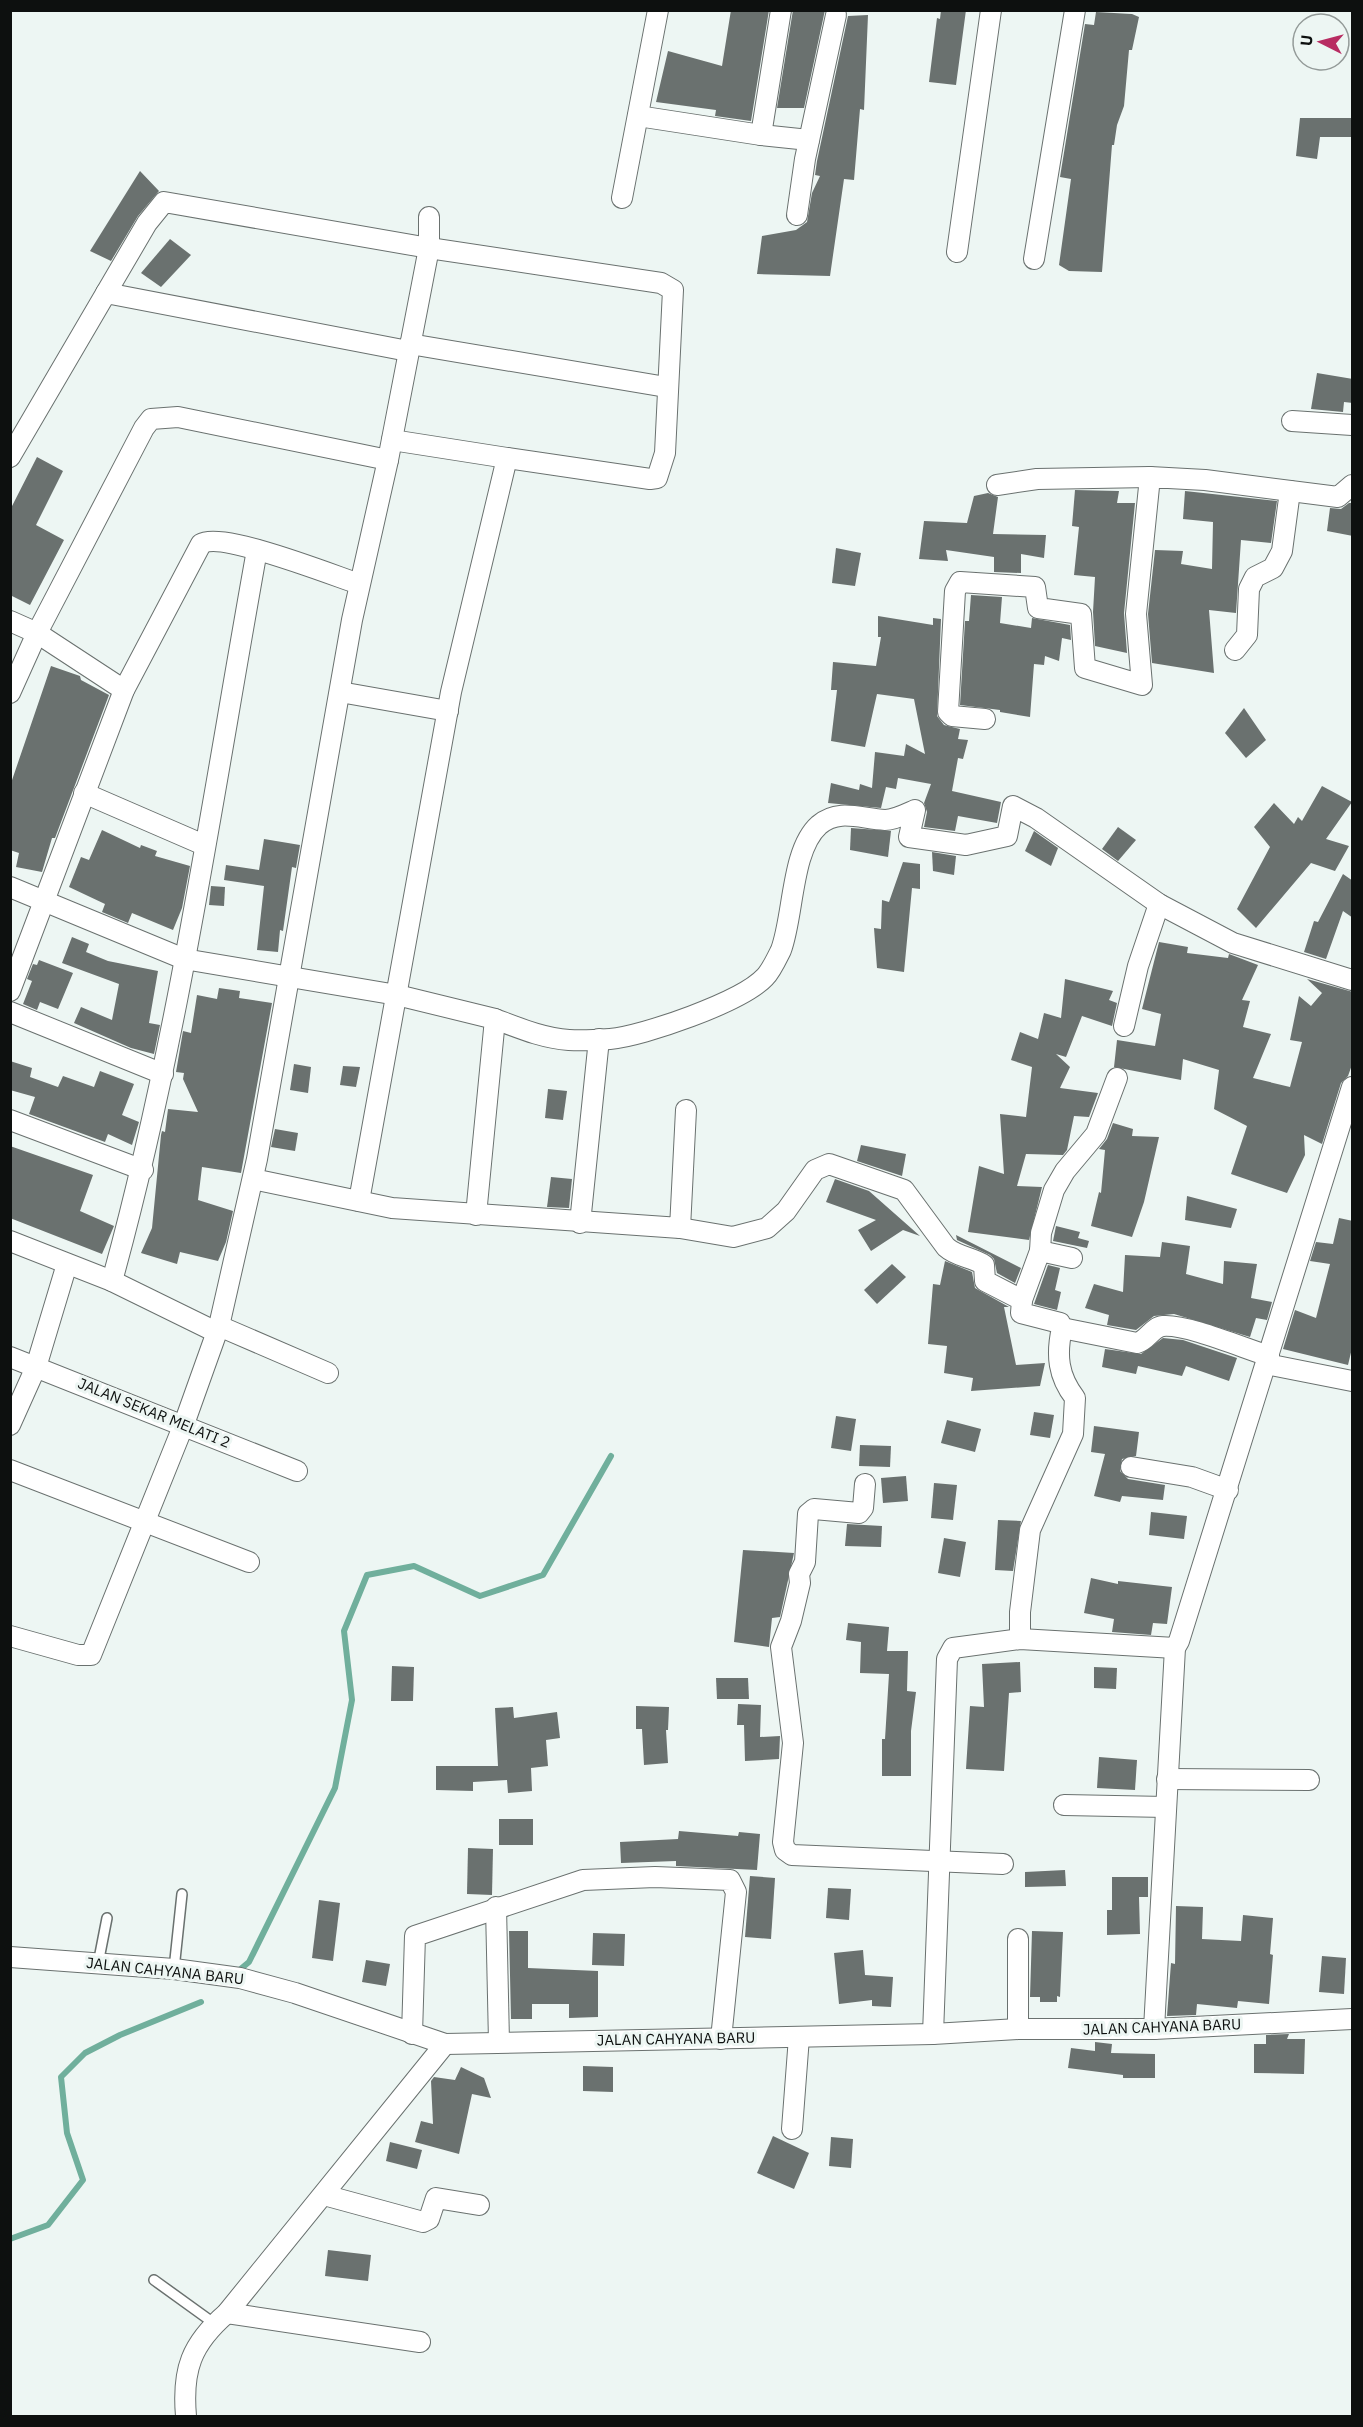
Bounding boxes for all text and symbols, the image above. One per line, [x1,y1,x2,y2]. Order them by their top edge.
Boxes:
north arrow [1291,12,1351,72]
text: U [1296,34,1317,47]
street label: JALAN SEKAR MELATI 2 [75,1373,233,1452]
street label: JALAN CAHYANA BARU [85,1953,245,1988]
street label: JALAN CAHYANA BARU [1082,2014,1242,2039]
street label: JALAN CAHYANA BARU [597,2028,755,2049]

